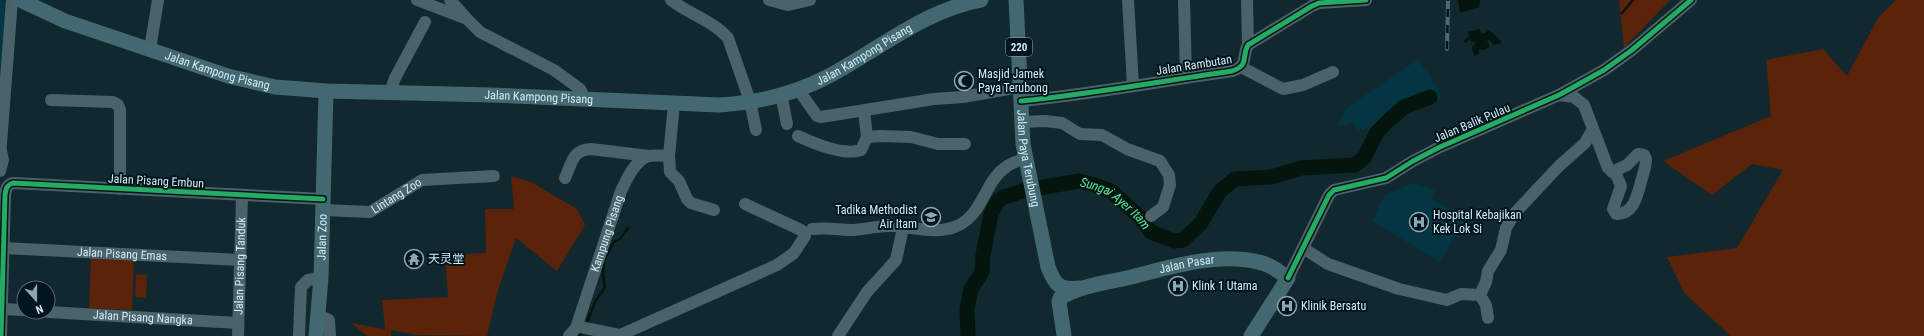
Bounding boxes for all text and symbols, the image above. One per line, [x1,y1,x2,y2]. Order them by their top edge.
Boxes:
street label: Jalan Kampong Pisang [814,21,914,88]
road number: 220 [1006,38,1032,56]
street label: Jalan Kampong Pisang [163,48,271,93]
street label: Jalan Rambutan [1155,52,1233,78]
place label: Masjid Jamek Paya Terubong [978,67,1048,95]
mosque icon: Masjid Jamek Paya Terubong [953,70,975,92]
street label: Jalan Kampong Pisang [484,88,594,106]
street label: Jalan Balik Pulau [1432,101,1512,145]
street label: Jalan Paya Terubung [1014,109,1043,208]
street label: Jalan Pisang Embun [108,171,205,191]
water label: Sungai Ayer Itam [1079,174,1154,232]
street label: Lintang Zoo [369,175,424,216]
street label: Kampung Pisang [588,193,626,274]
place label: Tadika Methodist Air Itam [835,203,917,231]
school or university icon: Tadika Methodist Air Itam [920,206,942,228]
place label: Hospital Kebajikan Kek Lok Si [1433,208,1522,236]
hospital icon: Hospital Kebajikan Kek Lok Si [1408,211,1430,233]
street label: Jalan Zoo [314,214,330,261]
street label: Jalan Pisang Tanduk [232,216,248,315]
street label: Jalan Pisang Emas [77,245,167,263]
temple icon: 天灵堂 [403,248,425,270]
place label: 天灵堂 [428,252,464,266]
street label: Jalan Pasar [1158,252,1215,277]
hospital icon: Klink 1 Utama [1167,275,1189,297]
place label: Klink 1 Utama [1192,279,1258,293]
north arrow [16,280,56,320]
hospital icon: Klinik Bersatu [1276,295,1298,317]
place label: Klinik Bersatu [1301,299,1366,313]
text: N [34,302,45,316]
street label: Jalan Pisang Nangka [93,308,193,327]

